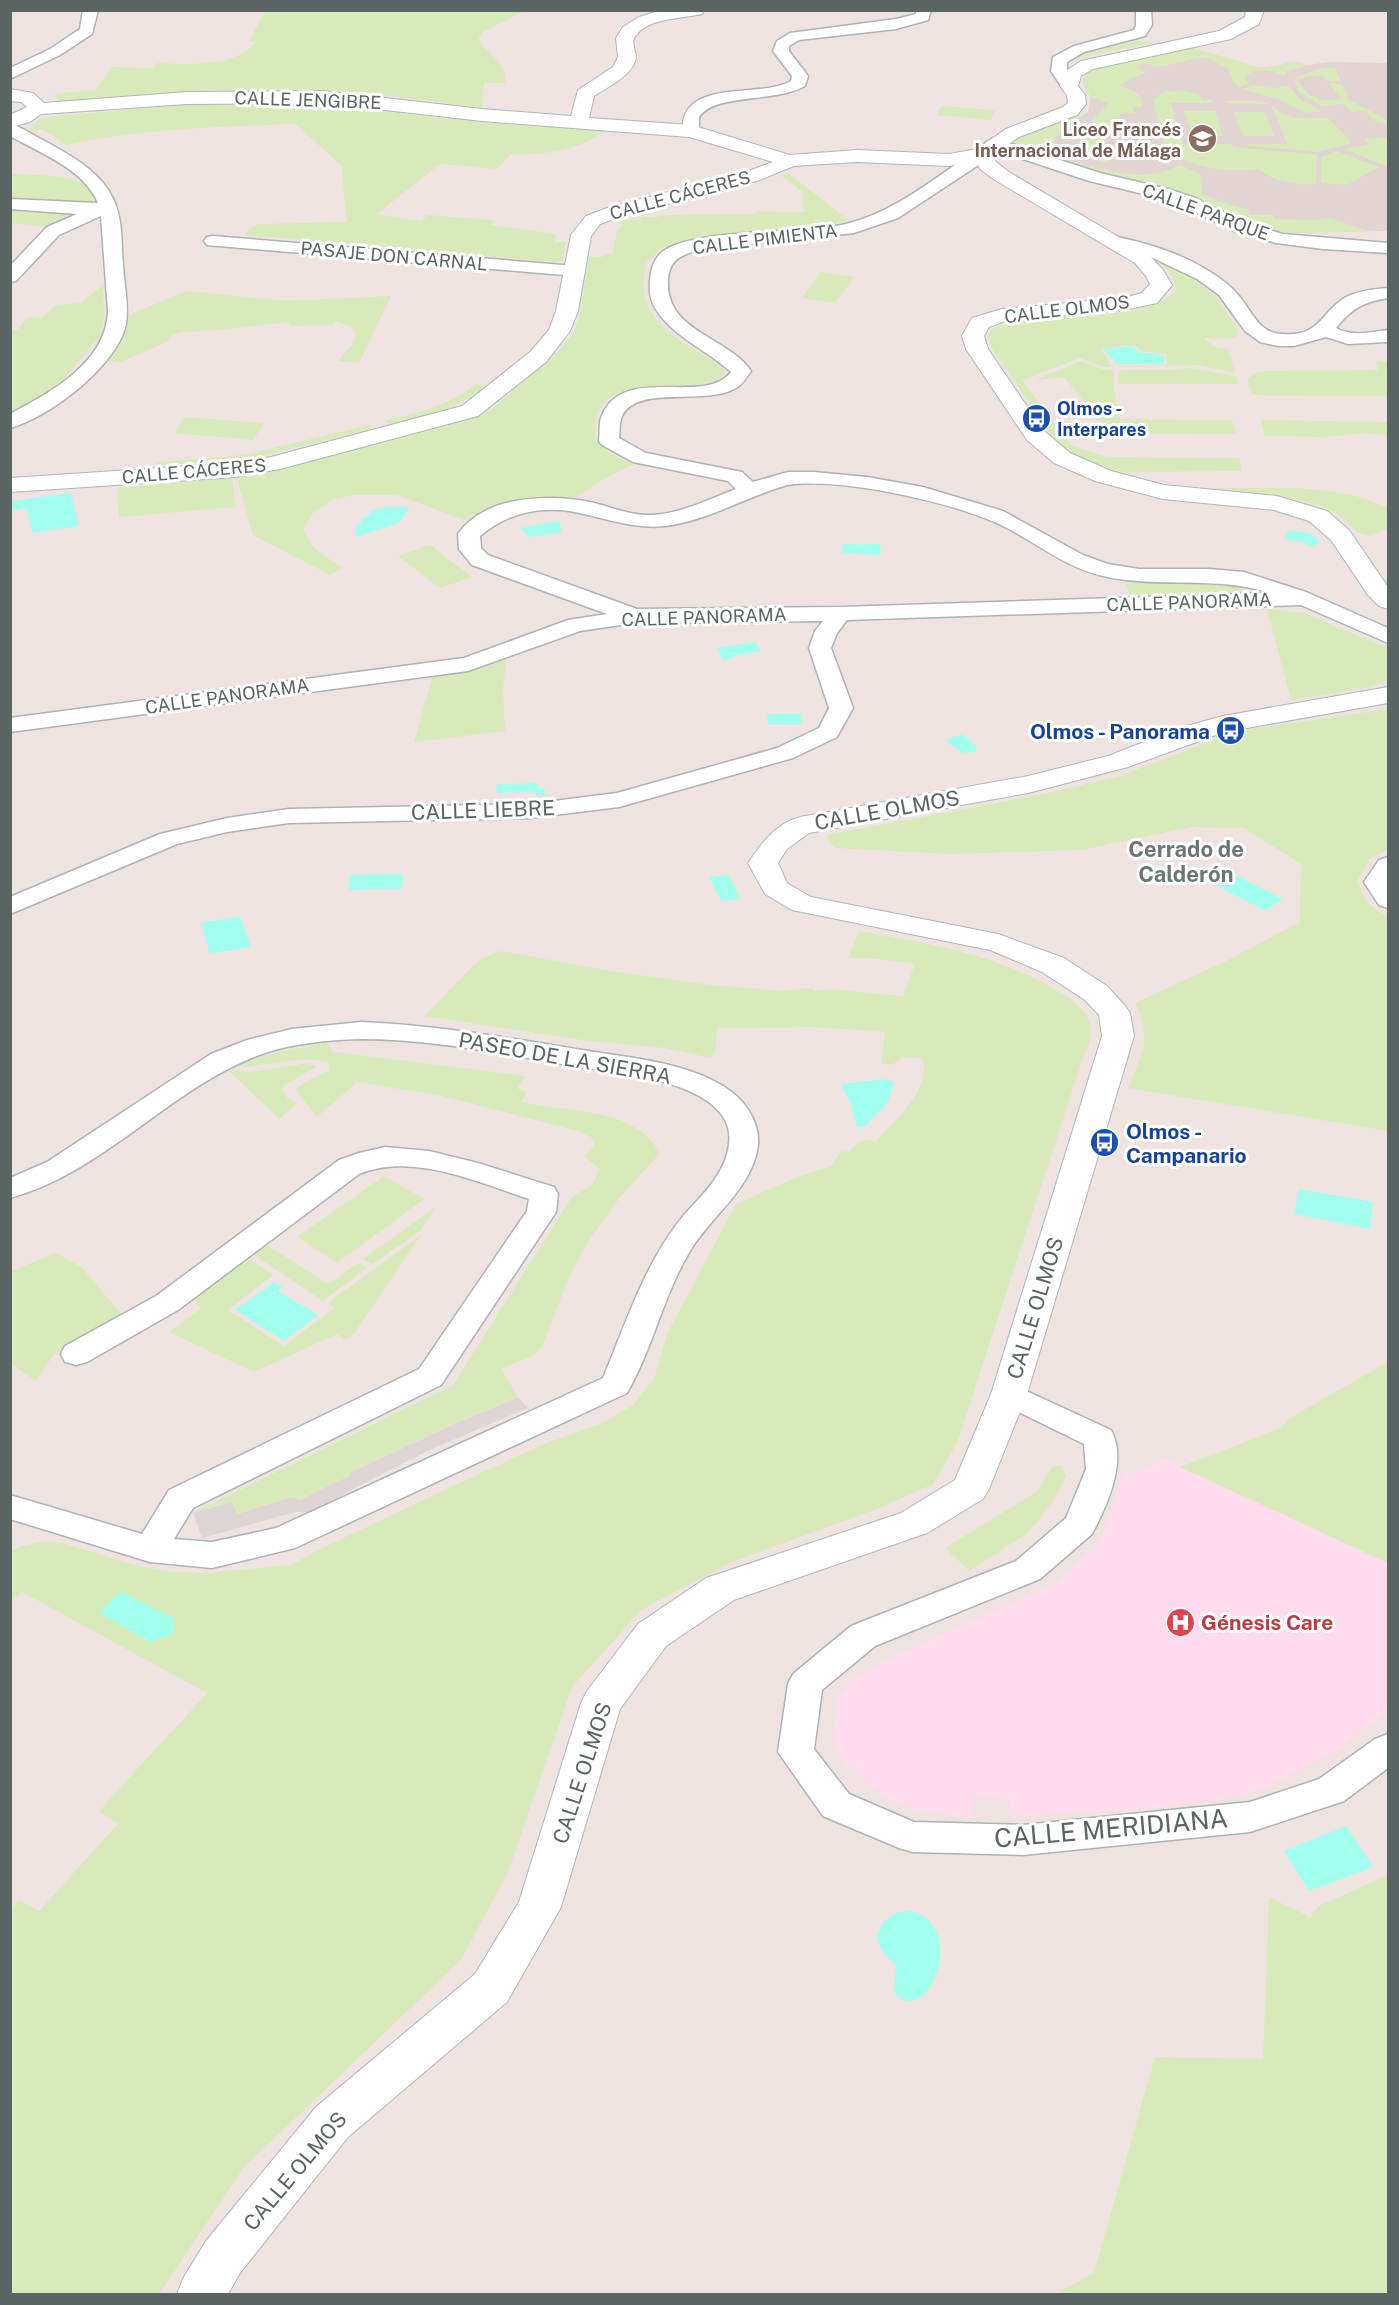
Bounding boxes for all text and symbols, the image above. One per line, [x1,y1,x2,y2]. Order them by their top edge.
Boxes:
street label: CALLE JENGIBRE [234,87,382,113]
place label: Liceo Francés Internacional de Málaga [974,119,1181,161]
school or university icon: Liceo Francés Internacional de Málaga [1186,123,1218,155]
street label: CALLE CÁCERES [607,165,753,224]
street label: CALLE PARQUE [1140,179,1272,245]
street label: CALLE PIMIENTA [691,220,839,258]
street label: PASAJE DON CARNAL [300,237,488,275]
street label: CALLE OLMOS [1003,291,1131,327]
place label: Olmos - Interpares [1057,398,1146,440]
bus stop icon: Olmos - Interpares [1020,402,1052,434]
street label: CALLE CÁCERES [121,453,267,488]
street label: CALLE PANORAMA [1106,589,1272,615]
street label: CALLE PANORAMA [621,604,787,630]
street label: CALLE PANORAMA [144,674,310,718]
bus stop icon: Olmos - Panorama [1215,715,1247,747]
place label: Olmos - Panorama [1030,719,1210,744]
street label: CALLE OLMOS [812,785,962,835]
street label: CALLE LIEBRE [411,795,555,825]
district label: Cerrado de Calderón [1128,836,1244,887]
street label: PASEO DE LA SIERRA [457,1027,674,1089]
place label: Olmos - Campanario [1126,1119,1247,1168]
bus stop icon: Olmos - Campanario [1089,1127,1121,1159]
street label: CALLE OLMOS [1002,1234,1068,1382]
hospital icon: Génesis Care [1164,1606,1196,1638]
place label: Génesis Care [1201,1610,1333,1635]
street label: CALLE OLMOS [547,1699,617,1847]
street label: CALLE MERIDIANA [993,1802,1229,1854]
street label: CALLE OLMOS [238,2107,352,2235]

